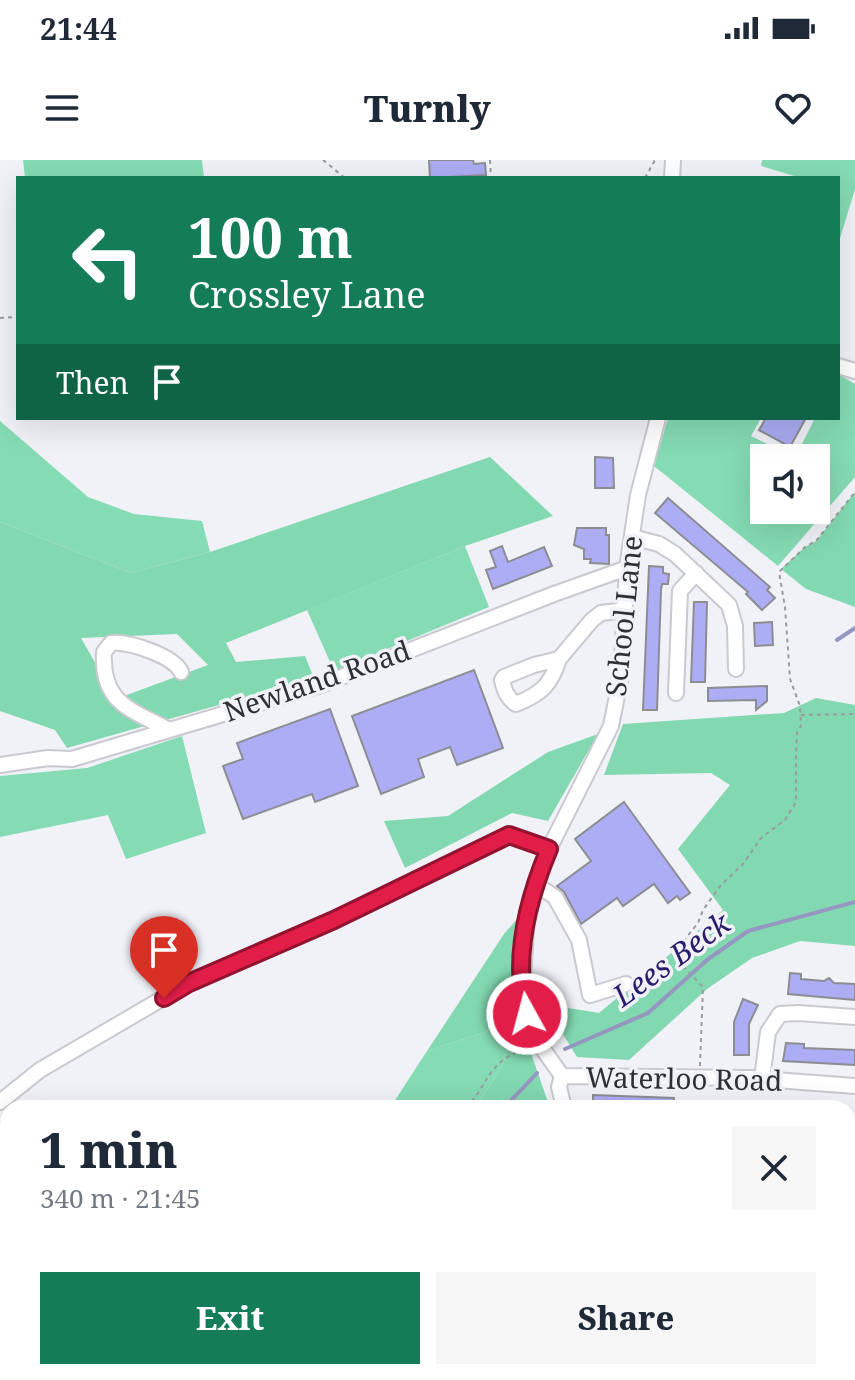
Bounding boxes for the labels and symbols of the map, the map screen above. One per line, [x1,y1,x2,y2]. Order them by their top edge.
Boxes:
street label: School Lane [596,534,650,698]
street label: Newland Road [218,630,415,730]
water label: Lees Beck [603,902,739,1016]
pin [130,916,198,998]
position arrow [485,972,569,1056]
street label: Waterloo Road [585,1057,783,1099]

